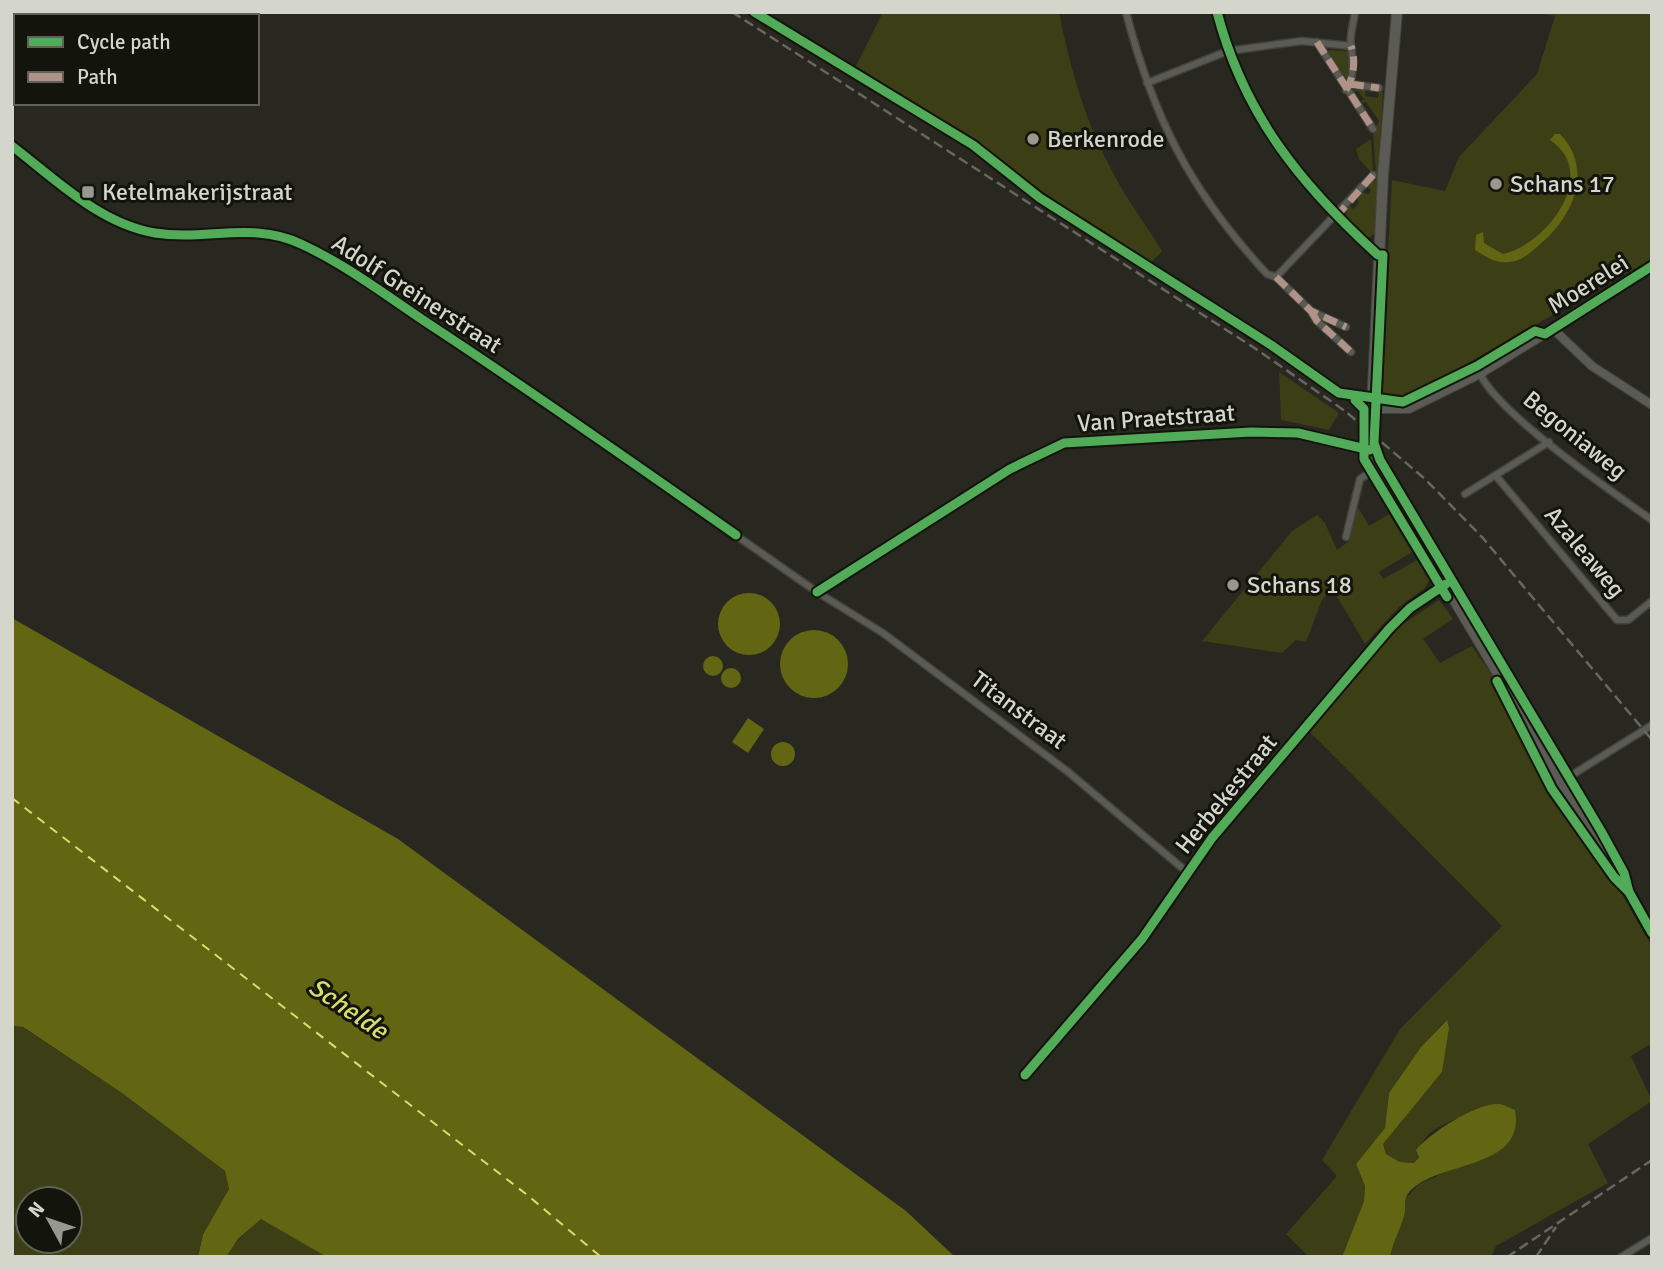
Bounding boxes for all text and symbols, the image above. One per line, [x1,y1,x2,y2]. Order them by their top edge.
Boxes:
legend [14,14,259,105]
text: Cycle path [77,29,171,55]
text: Path [77,64,118,90]
place label: Berkenrode [1047,124,1165,154]
marker: Berkenrode [1025,131,1041,147]
place label: Schans 17 [1510,169,1615,199]
marker: Schans 17 [1488,176,1504,192]
place label: Ketelmakerijstraat [102,177,292,207]
marker: Ketelmakerijstraat [80,184,96,200]
street label: Adolf Greinerstraat [327,228,507,360]
street label: Moerelei [1542,248,1634,320]
street label: Begoniaweg [1517,384,1633,486]
street label: Van Praetstraat [1076,398,1236,438]
street label: Azaleaweg [1538,500,1632,604]
place label: Schans 18 [1247,570,1352,600]
marker: Schans 18 [1225,577,1241,593]
street label: Titanstraat [965,664,1073,756]
street label: Herbekestraat [1169,728,1283,860]
water label: Schelde [303,971,395,1048]
north arrow [14,1185,84,1255]
text: N [23,1197,50,1222]

